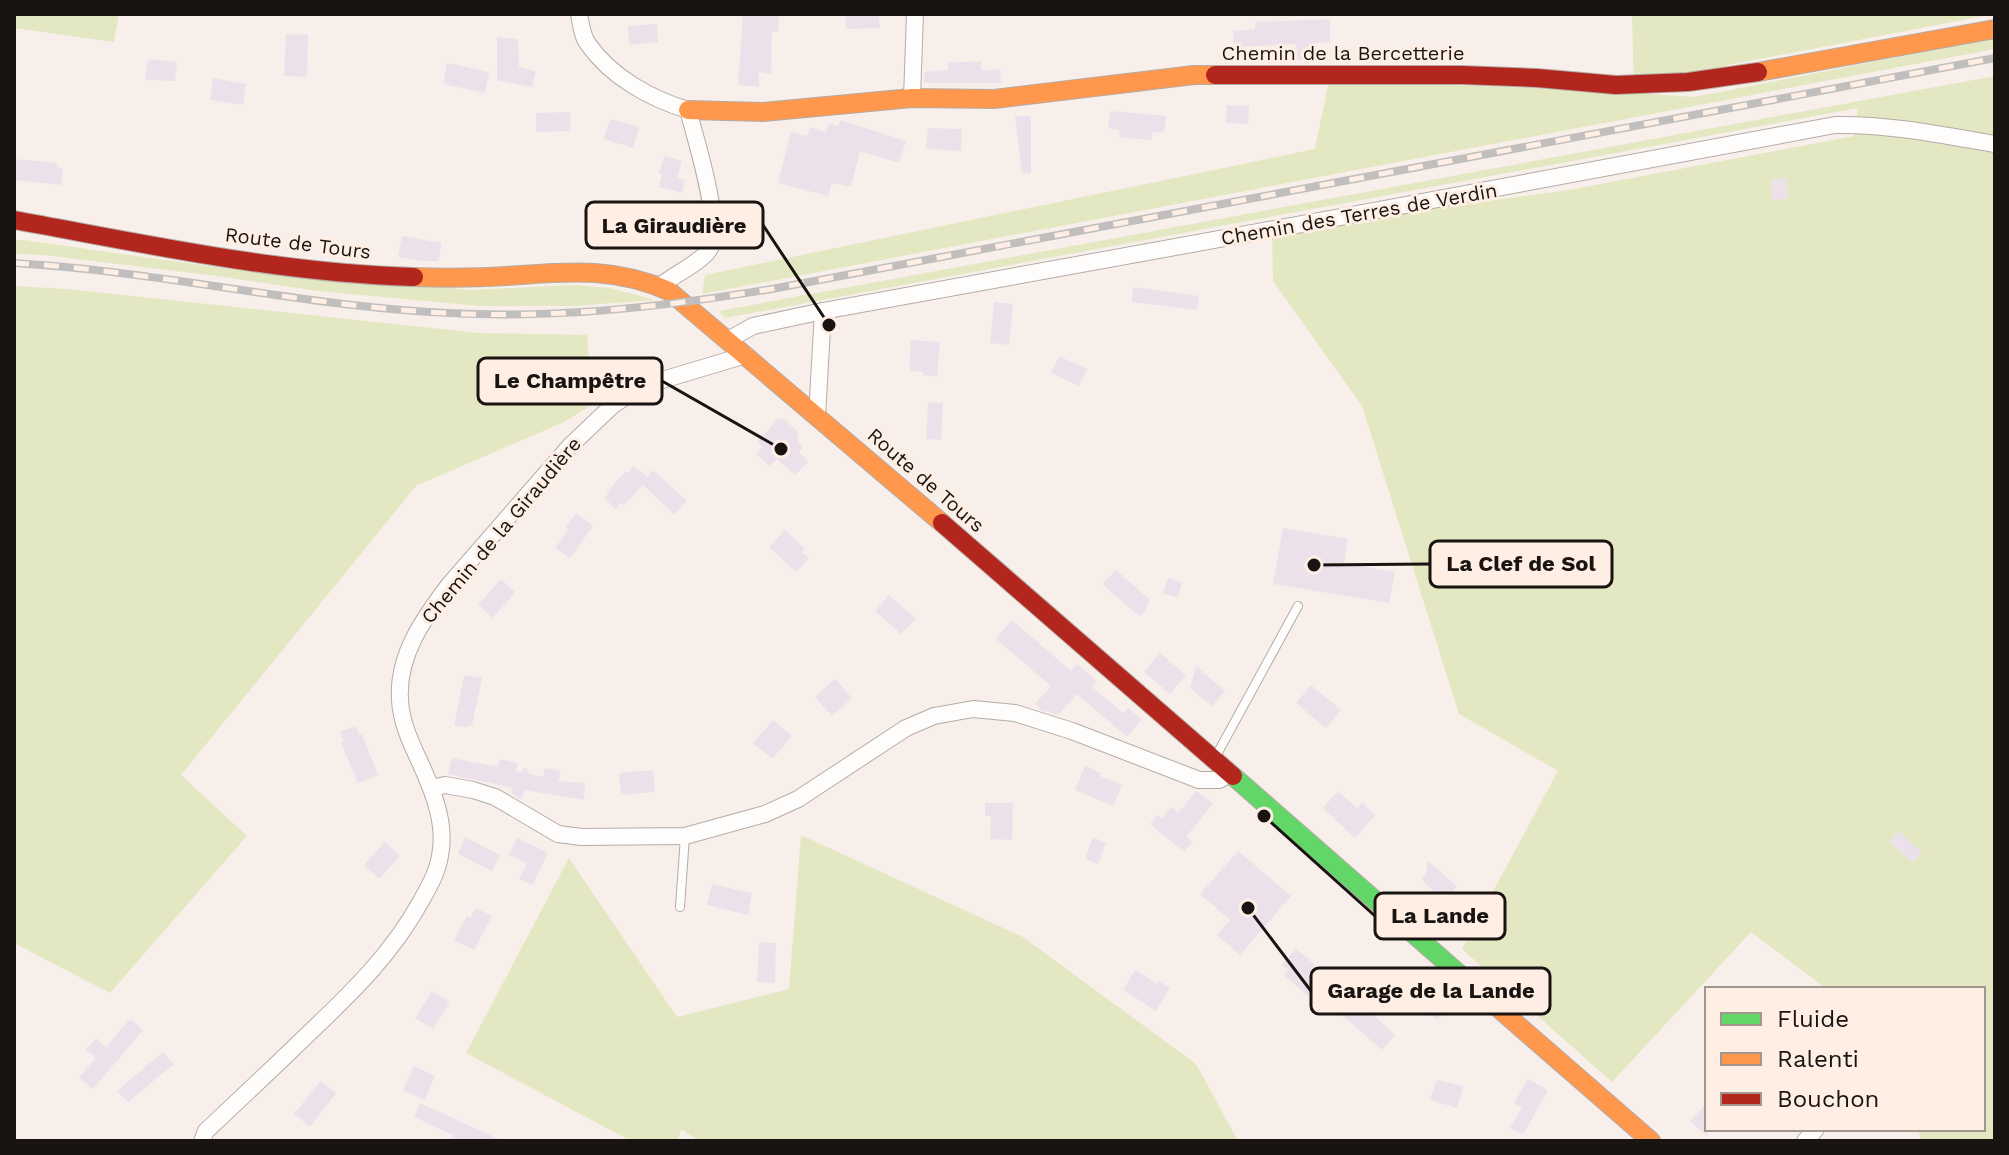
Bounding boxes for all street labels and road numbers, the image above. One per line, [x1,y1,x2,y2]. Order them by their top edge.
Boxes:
street label: Chemin de la Bercetterie [1222,41,1464,65]
street label: Chemin des Terres de Verdin [1219,178,1499,250]
street label: Route de Tours [224,222,372,264]
street label: Route de Tours [863,423,989,537]
street label: Chemin de la Giraudière [416,432,586,628]

